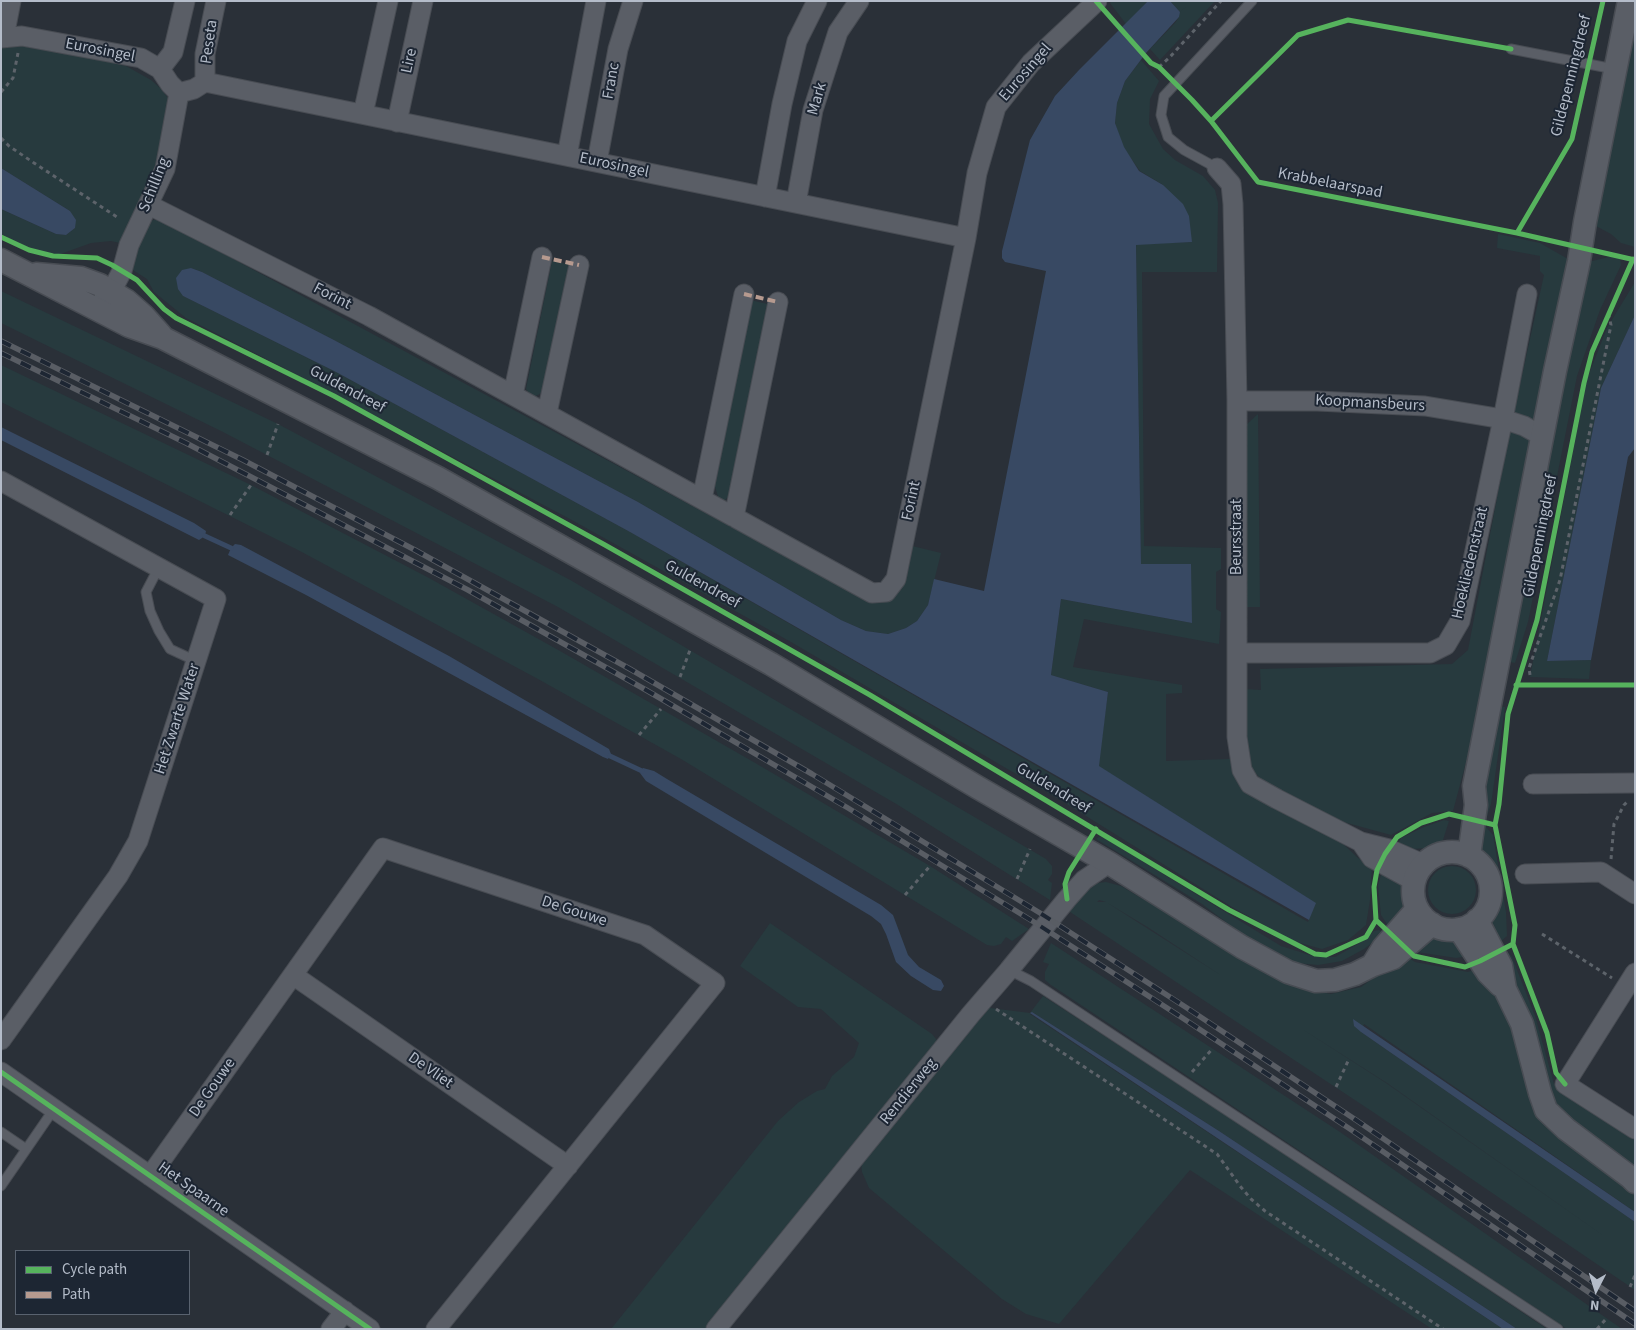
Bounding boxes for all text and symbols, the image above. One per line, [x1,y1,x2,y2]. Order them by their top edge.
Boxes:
street label: Gildepenningdreef [1548,13,1596,139]
street label: Peseta [197,19,223,65]
street label: Eurosingel [64,35,136,67]
street label: Eurosingel [996,40,1056,106]
street label: Lire [398,47,422,75]
street label: Franc [599,61,625,101]
street label: Mark [804,80,832,118]
street label: Eurosingel [578,149,650,183]
street label: Schilling [135,155,175,215]
street label: Krabbelaarspad [1276,164,1384,204]
street label: Forint [310,279,354,315]
street label: Guldendreef [306,362,388,418]
street label: Koopmansbeurs [1315,392,1425,416]
street label: Gildepenningdreef [1520,473,1562,599]
street label: Forint [898,479,926,523]
street label: Beursstraat [1227,499,1247,575]
street label: Hoekliedenstraat [1449,505,1493,621]
street label: Guldendreef [661,556,743,614]
street label: Het Zwarte Water [151,661,205,777]
street label: Guldendreef [1012,759,1094,819]
street label: De Gouwe [539,892,609,932]
street label: De Vliet [404,1049,456,1093]
street label: De Gouwe [186,1055,240,1121]
street label: Rendierweg [877,1055,941,1129]
street label: Het Spaarne [154,1159,232,1221]
legend [15,1250,190,1315]
text: Cycle path [62,1259,127,1280]
north arrow [1571,1265,1621,1315]
text: Path [62,1284,90,1305]
text: N [1589,1295,1600,1315]

